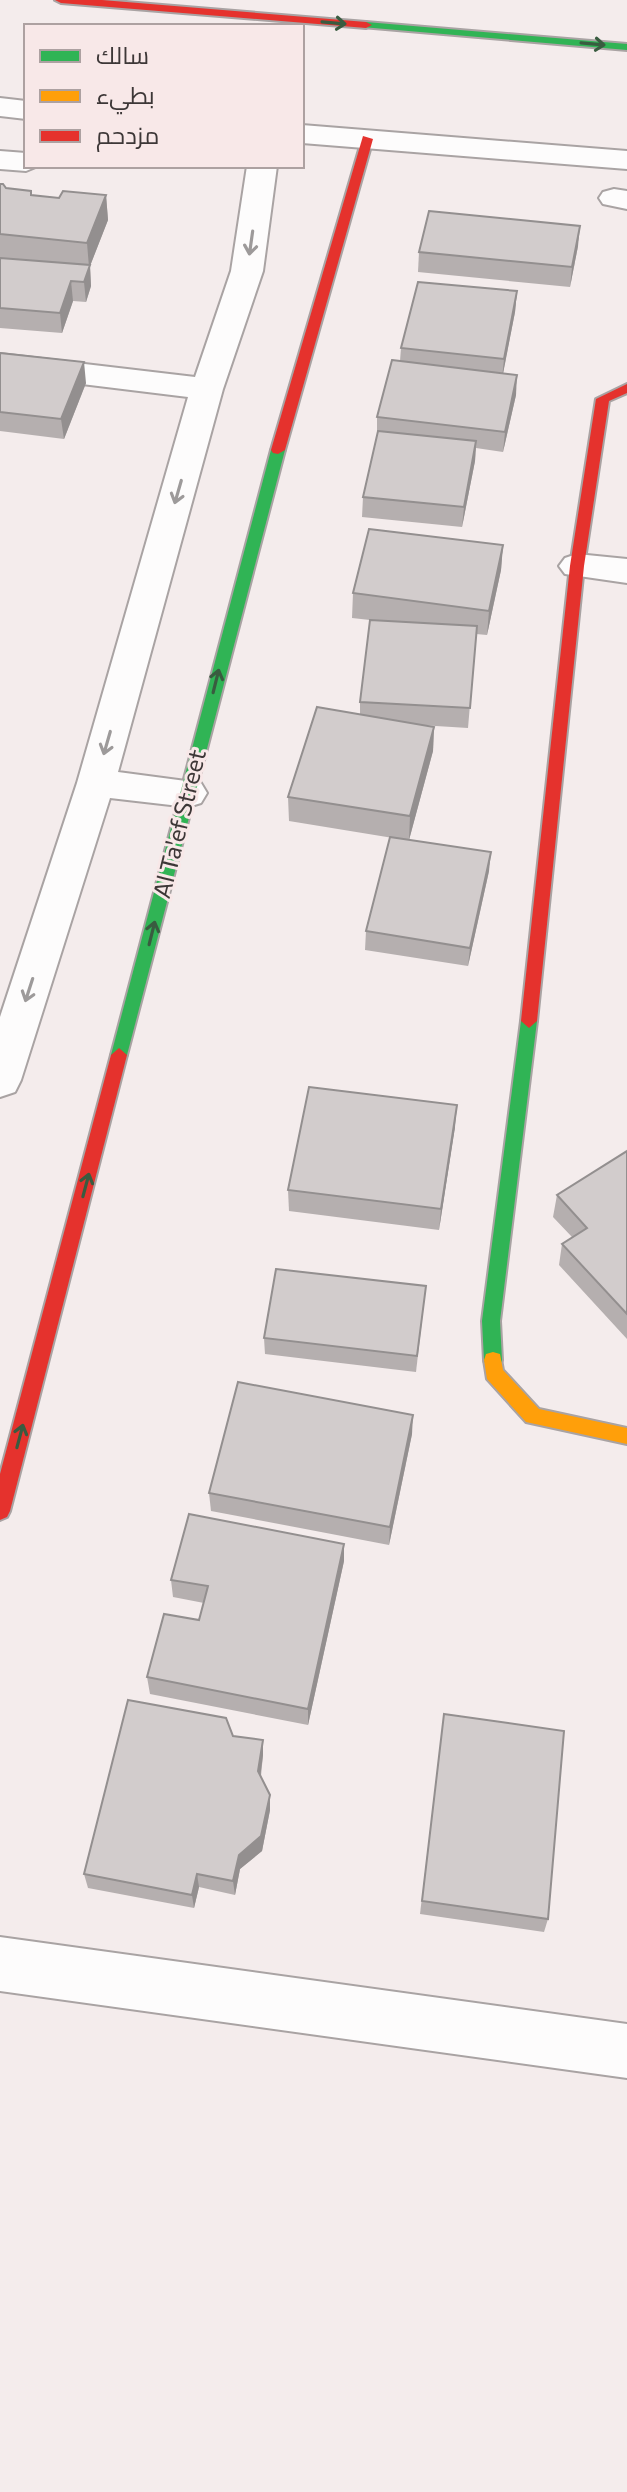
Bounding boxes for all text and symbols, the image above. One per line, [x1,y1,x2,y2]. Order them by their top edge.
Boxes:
one-way arrow [320,15,347,30]
legend [24,24,304,168]
one-way arrow [579,37,606,52]
text: سالك [96,40,149,69]
text: بطيء [96,80,155,115]
text: مزدحم [96,120,159,152]
one-way arrow [243,230,258,255]
one-way arrow [170,479,185,505]
one-way arrow [210,669,225,695]
one-way arrow [99,729,114,755]
street label: Al Ta'ef Street [146,746,211,901]
one-way arrow [145,921,160,946]
one-way arrow [20,978,35,1003]
one-way arrow [80,1172,95,1198]
one-way arrow [13,1424,28,1450]

